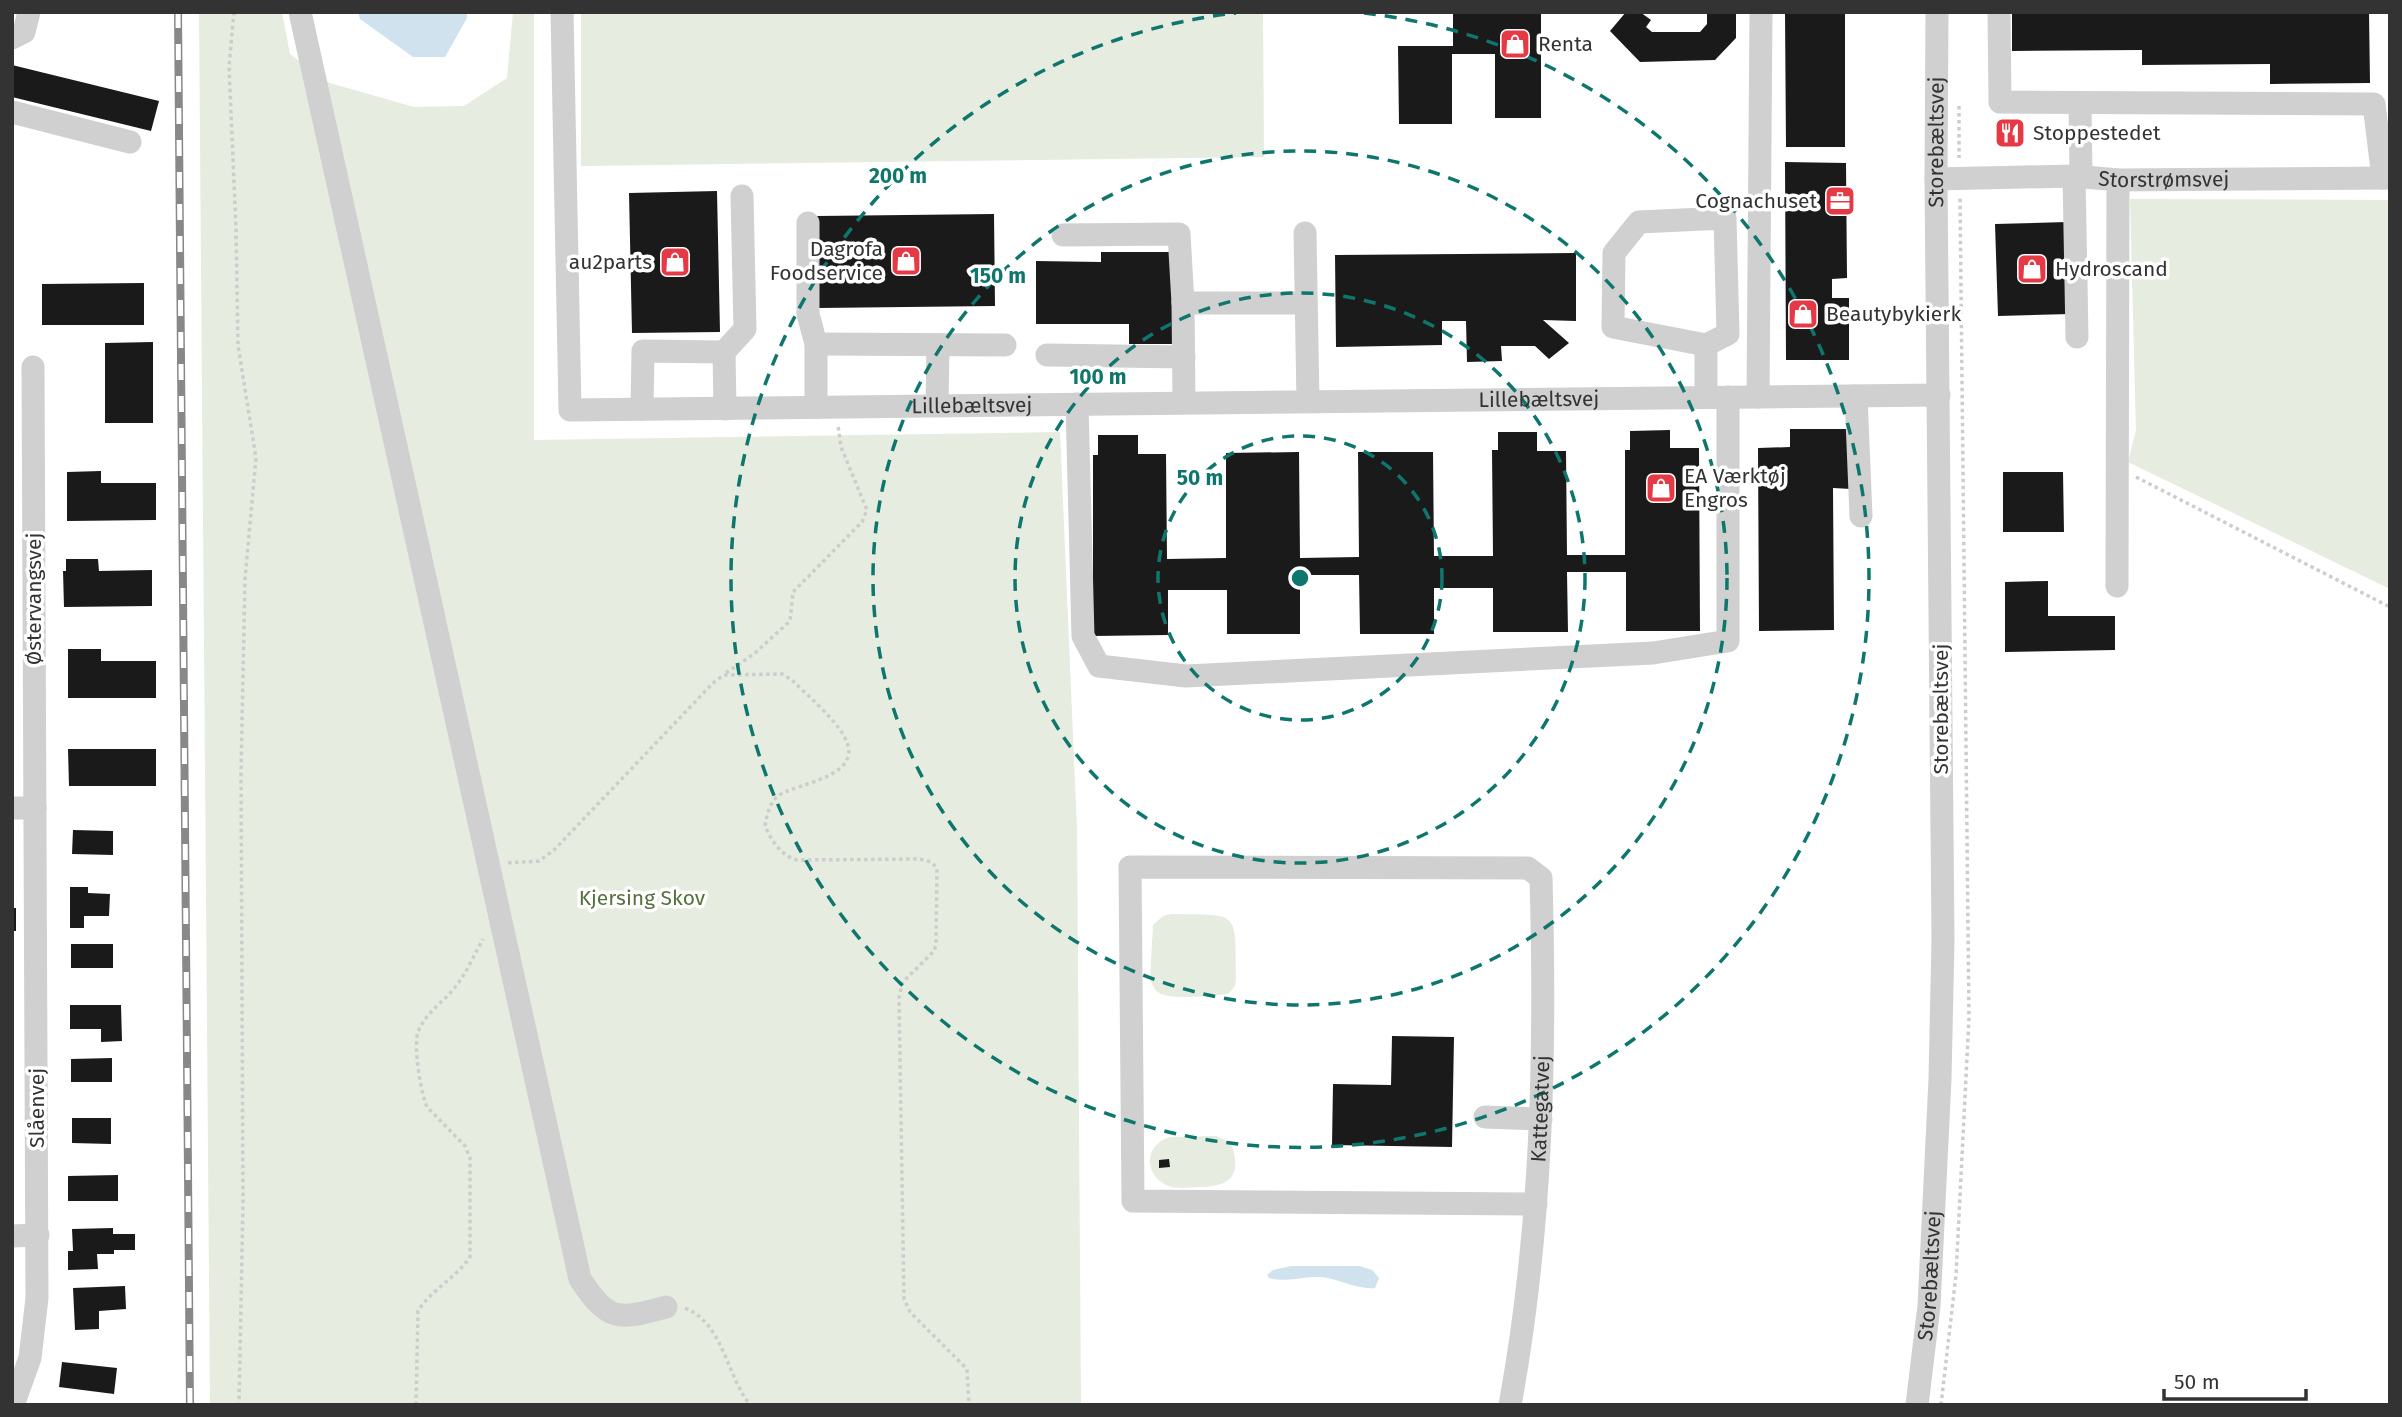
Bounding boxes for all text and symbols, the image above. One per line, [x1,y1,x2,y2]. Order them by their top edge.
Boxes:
shop icon: Renta [1498,27,1532,61]
place label: Renta [1538,31,1593,57]
street label: Storebæltsvej [1923,77,1950,208]
restaurant icon: Stoppestedet [1993,116,2027,150]
place label: Stoppestedet [2033,120,2161,146]
text: 200 m [869,163,927,189]
street label: Storstrømsvej [2097,165,2229,193]
office icon: Cognachuset [1823,184,1857,218]
place label: Cognachuset [1695,188,1817,214]
place label: Dagrofa Foodservice [770,236,883,286]
shop icon: Dagrofa Foodservice [889,244,923,278]
shop icon: au2parts [658,245,692,279]
place label: au2parts [569,249,652,275]
shop icon: Hydroscand [2015,252,2049,286]
place label: Hydroscand [2055,256,2168,282]
text: 150 m [970,263,1026,289]
shop icon: Beautybykierk [1786,297,1820,331]
place label: Beautybykierk [1826,301,1961,327]
text: 100 m [1069,364,1127,390]
street label: Lillebæltsvej [1478,386,1599,413]
street label: Lillebæltsvej [911,392,1033,419]
place label: EA Værktøj Engros [1684,463,1786,513]
text: 50 m [1177,465,1223,491]
shop icon: EA Værktøj Engros [1644,471,1678,505]
street label: Østervangsvej [21,533,47,665]
centre of rings [1288,566,1312,590]
street label: Storebæltsvej [1928,644,1954,774]
park label: Kjersing Skov [579,885,706,911]
street label: Kattegatvej [1525,1055,1555,1163]
street label: Slåenvej [24,1068,50,1148]
street label: Storebæltsvej [1912,1210,1947,1342]
scale bar [2164,1358,2306,1402]
text: 50 m [2174,1369,2220,1395]

